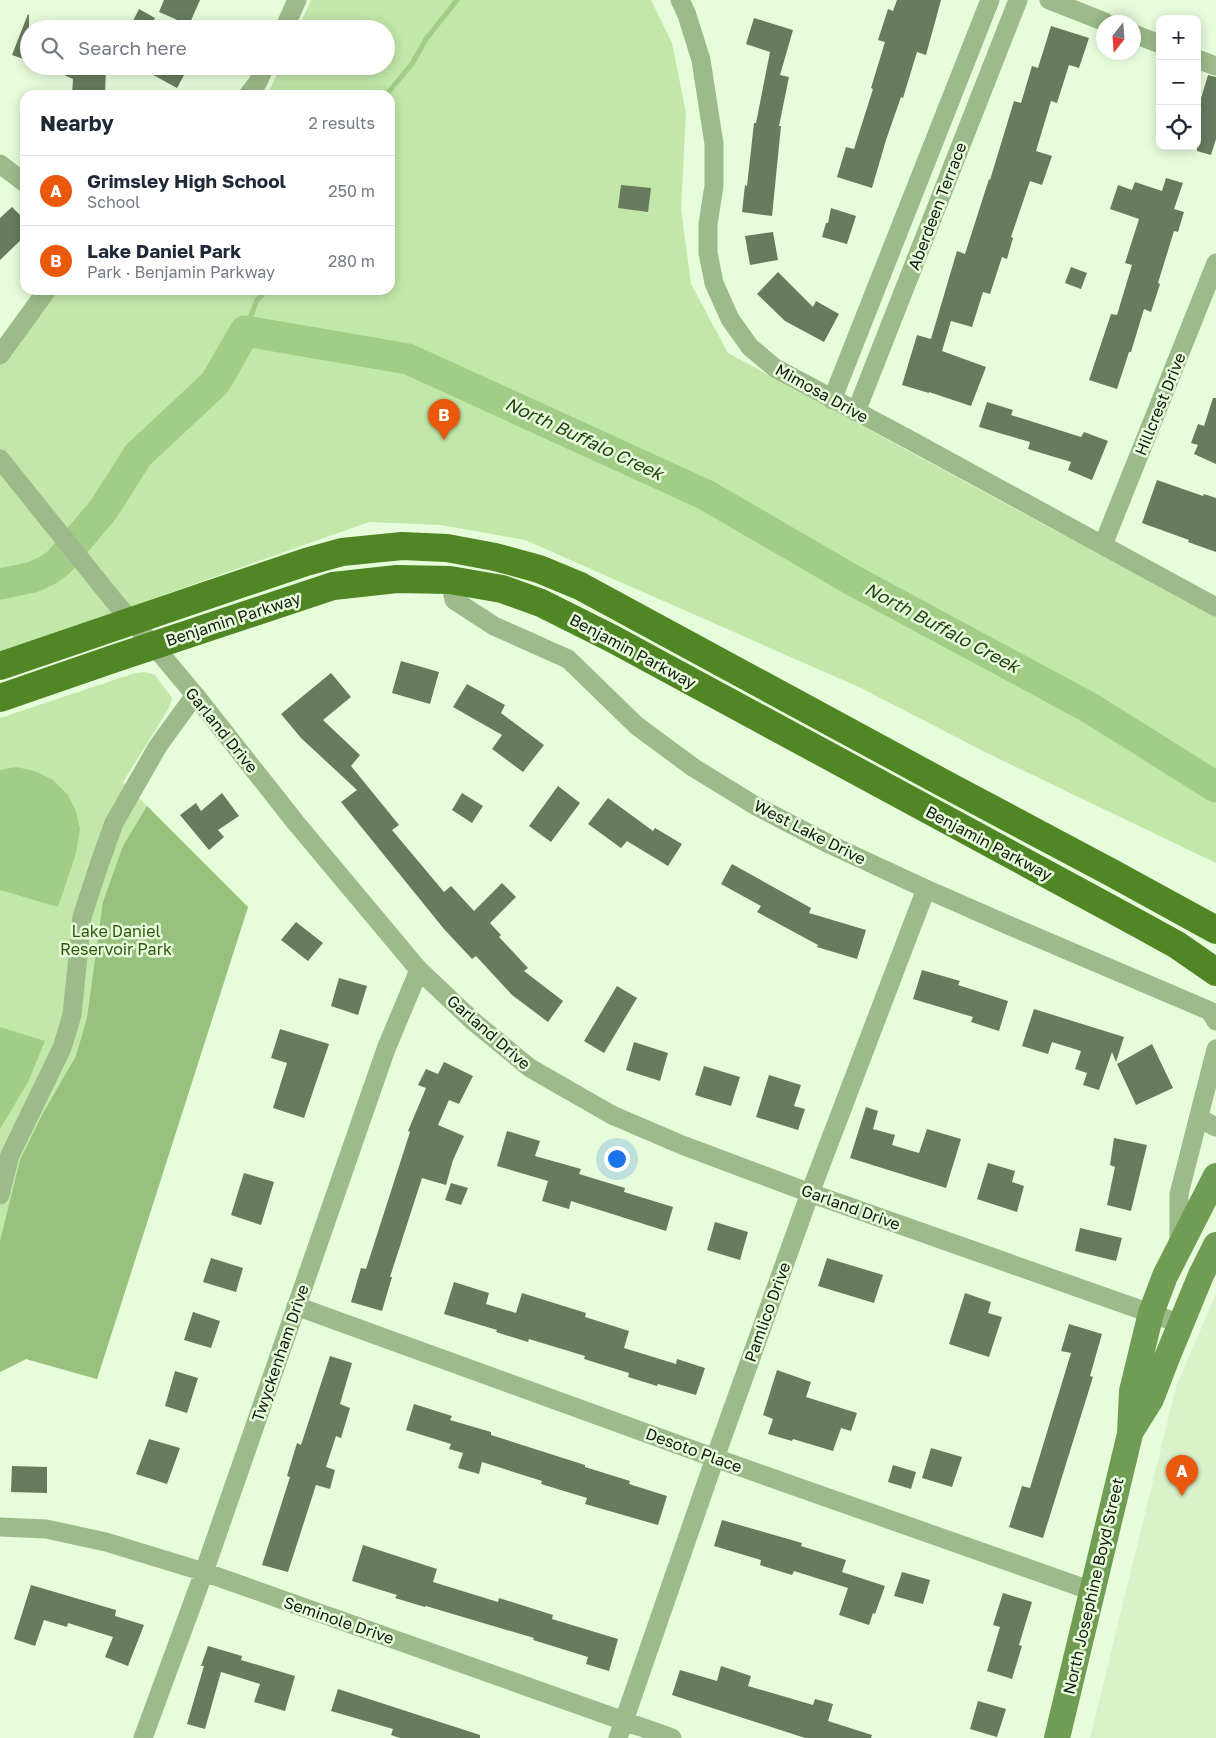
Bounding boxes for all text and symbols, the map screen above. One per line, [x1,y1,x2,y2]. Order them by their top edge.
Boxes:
north arrow [1096,15,1141,60]
map controls [1156,15,1201,150]
button: + [1156,15,1201,60]
search box [20,20,395,75]
icon: search [38,34,66,62]
text: Search here [78,36,187,59]
button: − [1156,60,1201,105]
button: locate [1156,105,1201,150]
text: Nearby [40,110,114,136]
text: 2 results [309,113,375,133]
street label: Aberdeen Terrace [903,139,971,273]
text: Grimsley High School [87,169,286,192]
text: A [50,181,62,201]
text: 250 m [328,181,375,201]
text: School [87,192,140,212]
text: Lake Daniel Park [87,239,241,262]
text: B [50,251,62,271]
text: 280 m [328,251,375,271]
text: Park · Benjamin Parkway [87,262,275,282]
street label: Hillcrest Drive [1130,350,1190,458]
street label: Mimosa Drive [772,359,872,427]
water label: North Buffalo Creek [502,392,669,485]
pin: B [428,399,460,440]
water label: North Buffalo Creek [861,577,1025,678]
street label: Benjamin Parkway [163,588,303,650]
street label: Benjamin Parkway [566,609,700,693]
street label: Garland Drive [181,683,263,777]
street label: West Lake Drive [751,795,869,869]
street label: Benjamin Parkway [922,801,1056,885]
park label: Lake Daniel Reservoir Park [60,921,172,959]
street label: Garland Drive [443,990,535,1074]
your location [604,1146,630,1172]
street label: Garland Drive [799,1180,903,1234]
street label: Pamlico Drive [740,1259,794,1365]
street label: Twyckenham Drive [247,1282,313,1424]
street label: Desoto Place [643,1423,745,1477]
pin: A [1166,1455,1198,1496]
street label: North Josephine Boyd Street [1058,1476,1128,1696]
street label: Seminole Drive [281,1592,397,1648]

